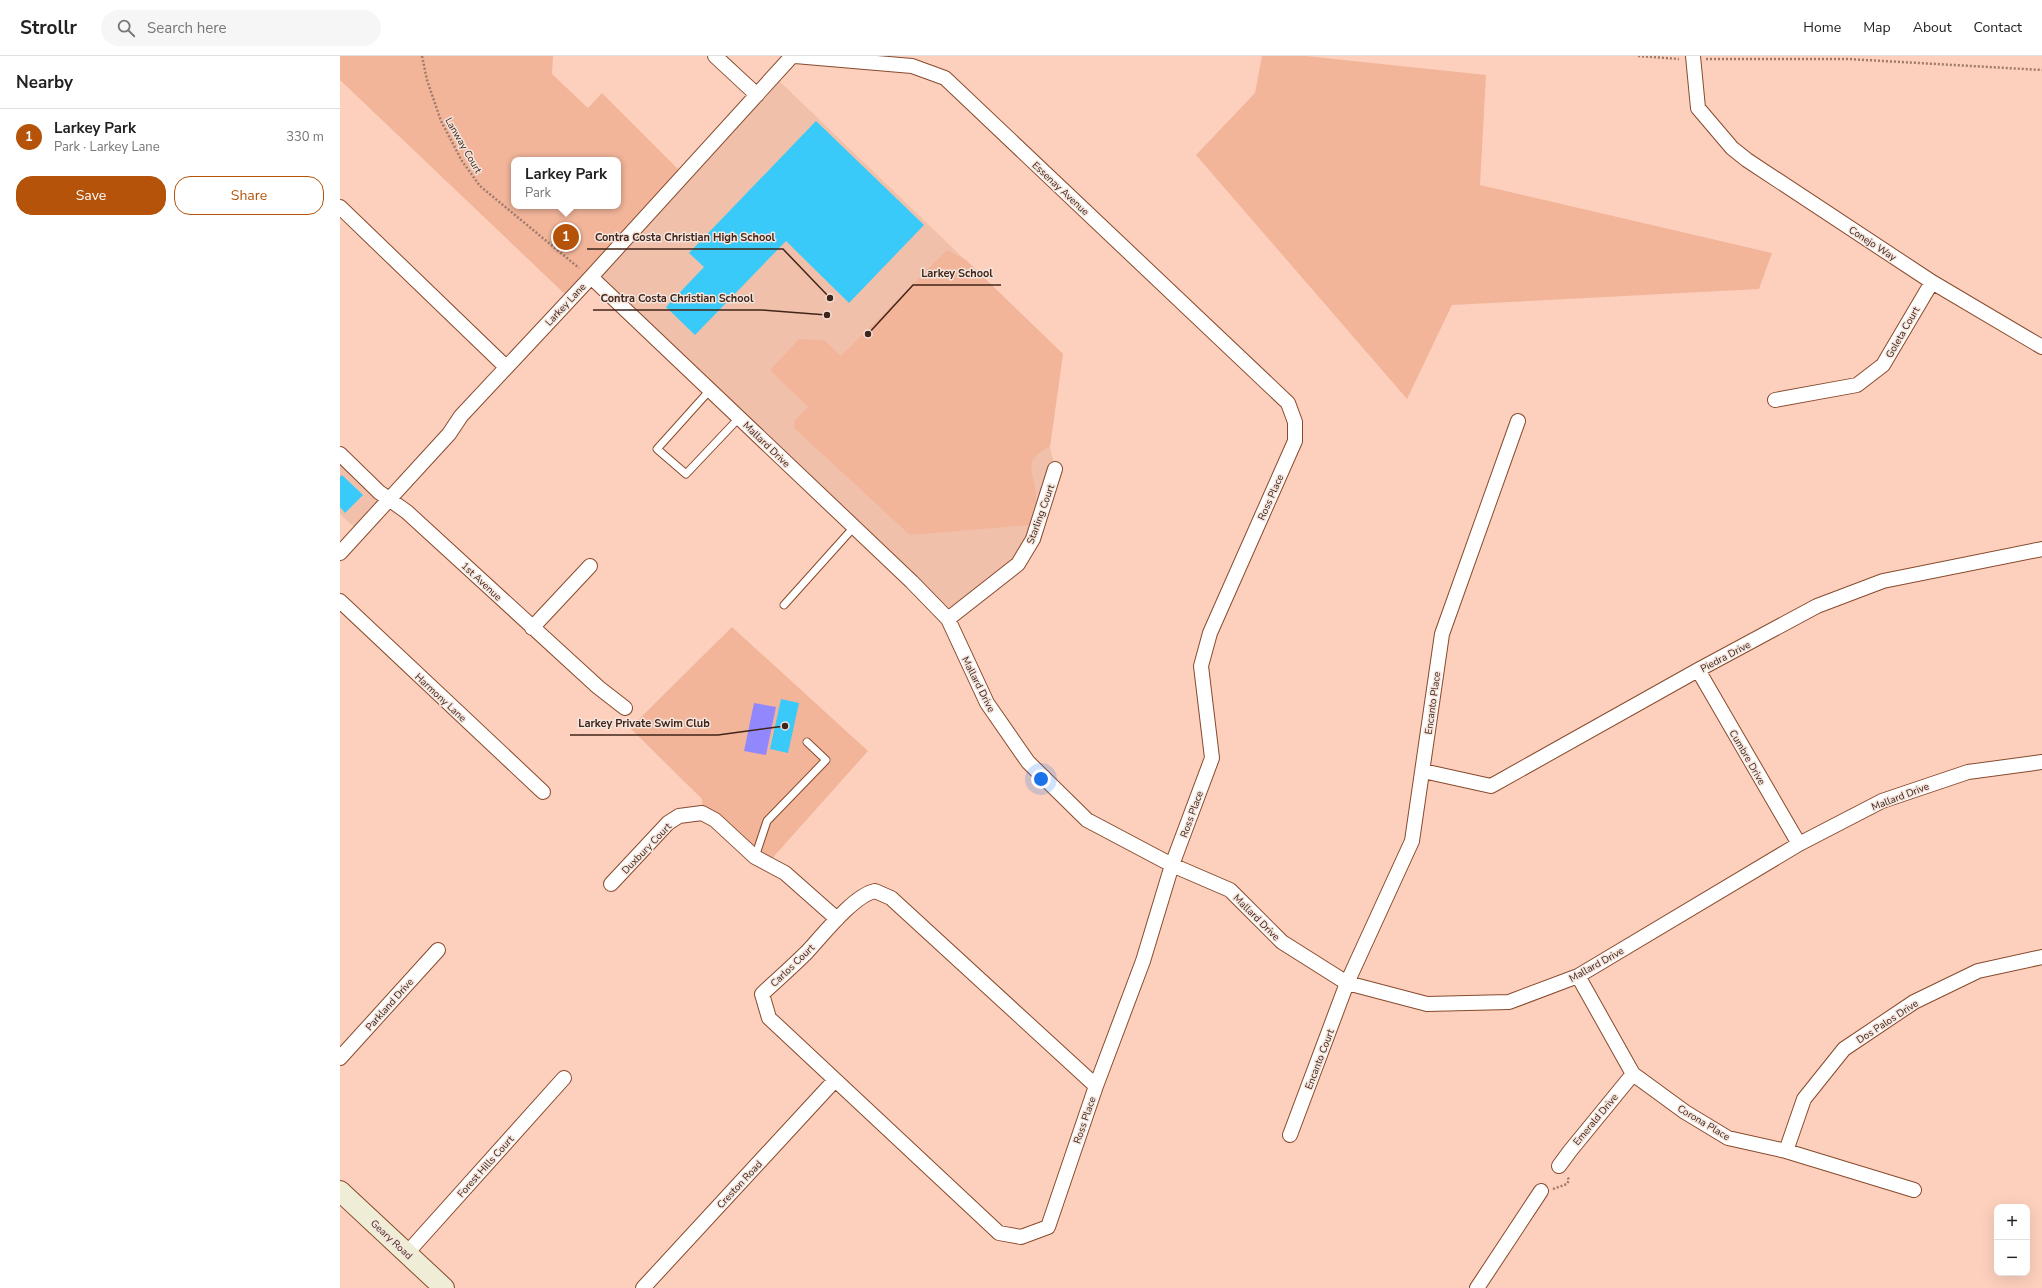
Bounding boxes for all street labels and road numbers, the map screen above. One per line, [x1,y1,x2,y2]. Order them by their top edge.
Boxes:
street label: Lanway Court [441,115,485,177]
street label: Essenay Avenue [1029,159,1092,219]
street label: Conejo Way [1846,223,1900,265]
street label: Larkey Lane [542,280,589,329]
street label: Goleta Court [1882,304,1924,361]
street label: Mallard Drive [740,419,793,471]
street label: Ross Place [1255,472,1287,523]
street label: Starling Court [1024,482,1058,546]
street label: 1st Avenue [458,559,505,604]
street label: Piedra Drive [1698,638,1753,676]
street label: Mallard Drive [958,654,998,715]
street label: Harmony Lane [412,670,469,725]
street label: Encanto Place [1422,671,1444,735]
street label: Cumbre Drive [1726,727,1769,788]
street label: Mallard Drive [1870,780,1931,814]
street label: Ross Place [1177,789,1207,840]
street label: Duxbury Court [619,820,675,877]
street label: Mallard Drive [1230,891,1283,944]
street label: Carlos Court [768,941,818,990]
street label: Mallard Drive [1567,944,1626,986]
street label: Parkland Drive [362,975,417,1034]
street label: Dos Palos Drive [1854,997,1921,1047]
street label: Encanto Court [1302,1027,1338,1092]
street label: Emerald Drive [1570,1091,1622,1148]
street label: Ross Place [1070,1095,1100,1146]
street label: Corona Place [1675,1102,1732,1144]
street label: Forest Hills Court [454,1132,518,1201]
street label: Creston Road [714,1158,766,1212]
street label: Geary Road [367,1217,415,1263]

